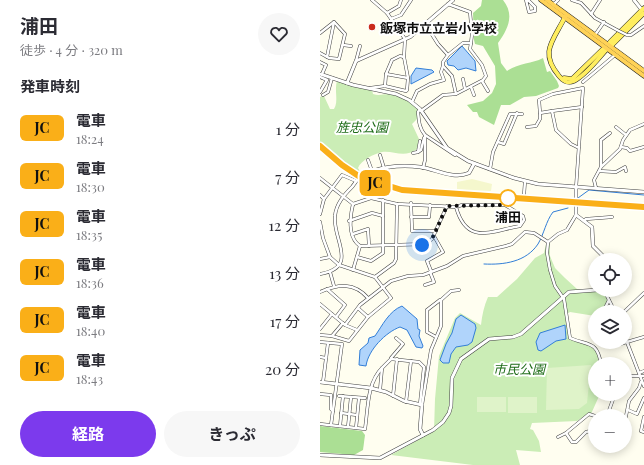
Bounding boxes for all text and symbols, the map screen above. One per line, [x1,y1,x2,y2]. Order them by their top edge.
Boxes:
text: 浦田 [20,12,58,38]
button: heart [258,13,300,55]
place label: 飯塚市立立岩小学校 [380,19,497,36]
marker: 飯塚市立立岩小学校 [367,22,377,32]
text: 徒歩 · 4 分 · 320 m [20,41,123,58]
text: 発車時刻 [20,76,80,96]
text: 電車 [76,110,106,130]
text: JC [35,118,49,137]
park label: 旌忠公園 [336,118,390,135]
text: 1 分 [276,119,300,139]
text: 18:24 [76,130,104,147]
text: 電車 [76,158,106,178]
text: JC [35,166,49,185]
text: 7 分 [275,167,300,187]
line badge: JC [357,170,393,196]
text: JC [368,173,382,192]
text: 18:30 [76,178,105,195]
marker: 浦田 [499,189,517,207]
text: 電車 [76,206,106,226]
place label: 浦田 [495,208,521,225]
text: JC [35,214,49,233]
text: 12 分 [269,215,300,235]
text: 18:35 [76,226,102,243]
your location [412,235,432,255]
map controls [588,253,632,453]
button: locate [588,253,632,297]
text: 電車 [76,254,106,274]
text: JC [35,262,49,281]
text: 13 分 [269,263,300,283]
text: 18:36 [76,274,104,291]
text: 電車 [76,302,106,322]
button: layers [588,305,632,349]
text: JC [35,310,49,329]
text: 17 分 [270,311,300,331]
text: 18:40 [76,322,105,339]
text: 電車 [76,350,106,370]
button: + [588,357,632,401]
text: JC [35,358,49,377]
text: 20 分 [265,359,300,379]
park label: 市民公園 [493,360,547,377]
text: 18:43 [76,370,103,387]
button: − [588,409,632,453]
button: 経路 [20,411,156,457]
button: きっぷ [164,411,300,457]

